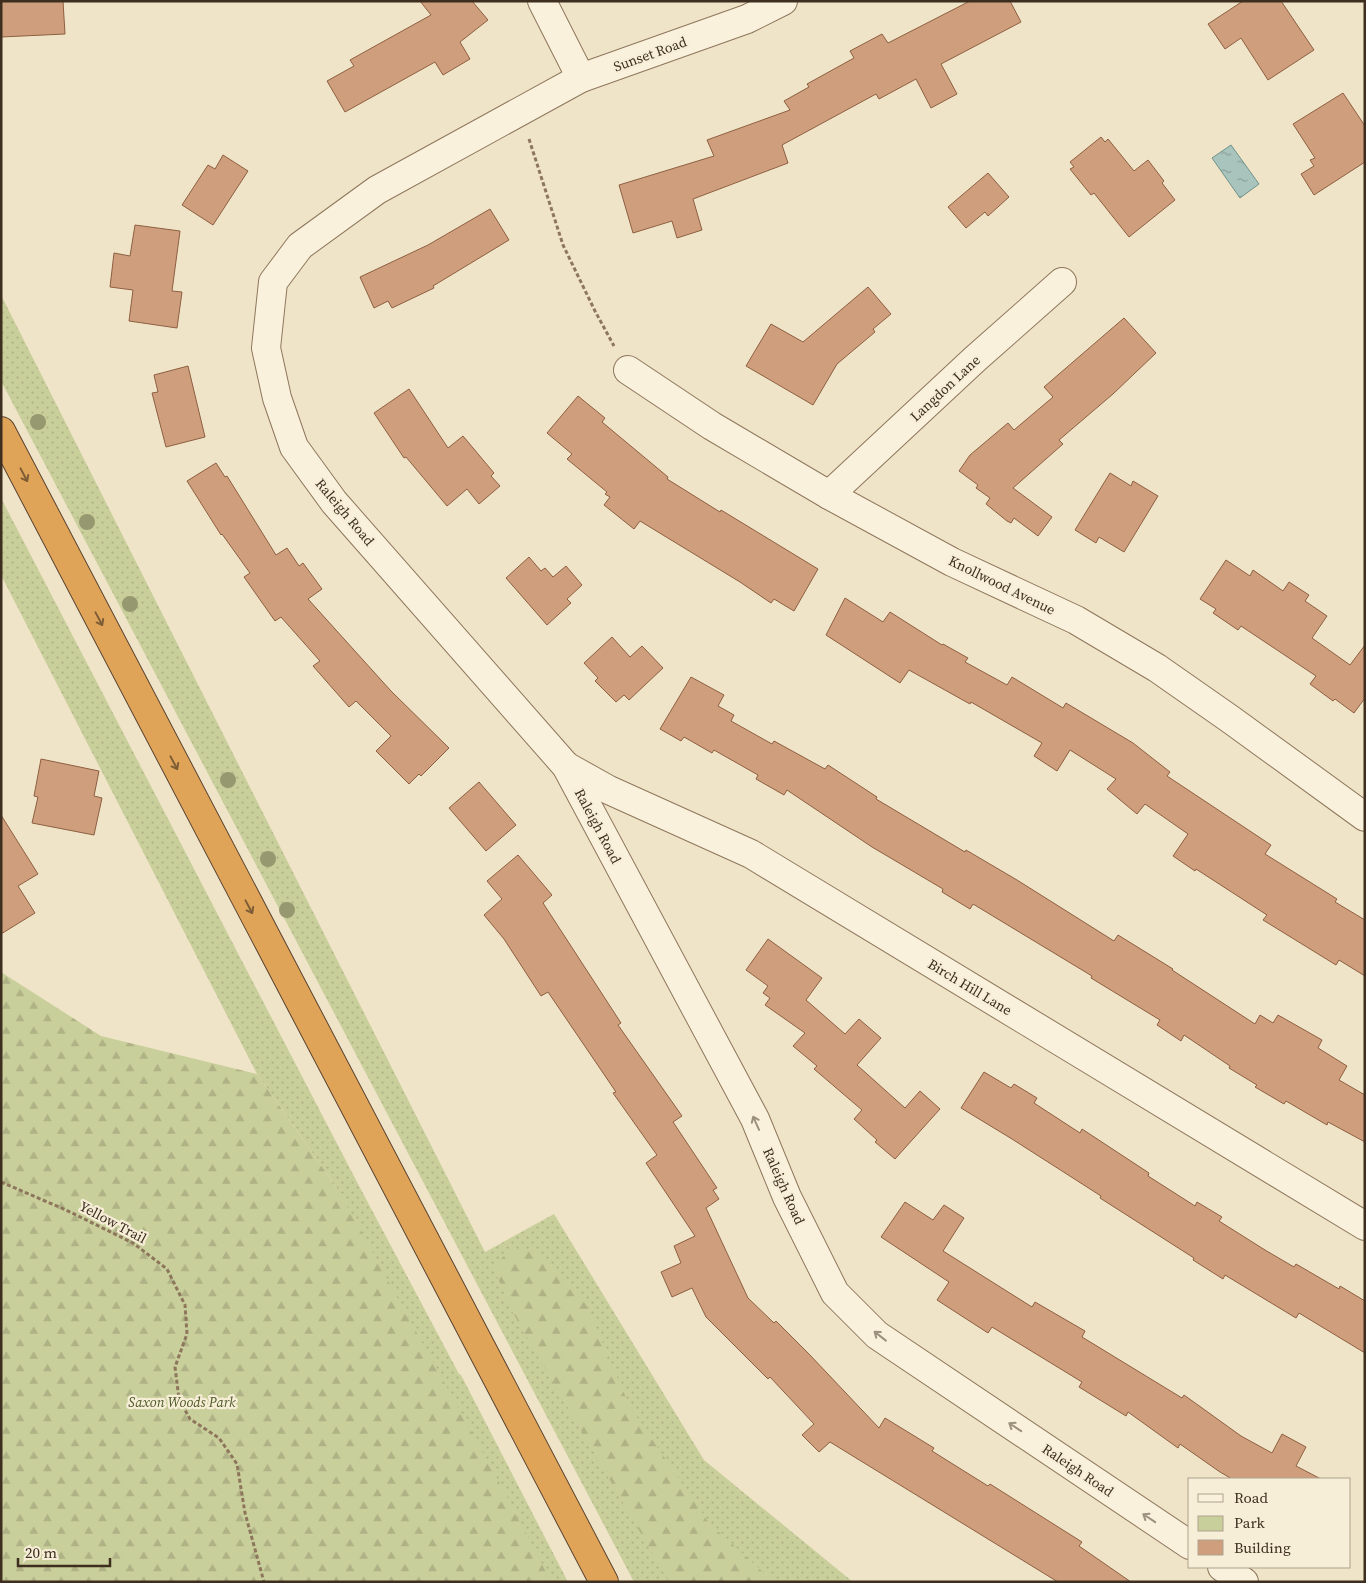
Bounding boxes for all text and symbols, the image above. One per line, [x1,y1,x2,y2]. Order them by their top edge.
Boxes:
street label: Sunset Road [611,32,689,76]
street label: Langdon Lane [905,350,985,426]
one-way arrow [19,467,29,482]
street label: Raleigh Road [311,474,379,550]
street label: Knollwood Avenue [945,550,1059,620]
one-way arrow [94,611,104,626]
one-way arrow [169,755,179,770]
street label: Raleigh Road [570,785,626,867]
one-way arrow [245,899,255,913]
street label: Birch Hill Lane [924,954,1016,1020]
one-way arrow [751,1116,761,1131]
street label: Raleigh Road [758,1144,810,1228]
street label: Yellow Trail [76,1196,150,1248]
one-way arrow [873,1331,887,1341]
park label: Saxon Woods Park [128,1392,236,1412]
one-way arrow [1008,1422,1022,1432]
street label: Raleigh Road [1038,1439,1118,1501]
legend [1188,1478,1351,1568]
text: Road [1234,1487,1268,1508]
text: Park [1234,1512,1266,1533]
one-way arrow [1143,1513,1157,1523]
scale bar [18,1536,110,1568]
text: Building [1234,1537,1291,1558]
text: 20 m [25,1542,57,1563]

